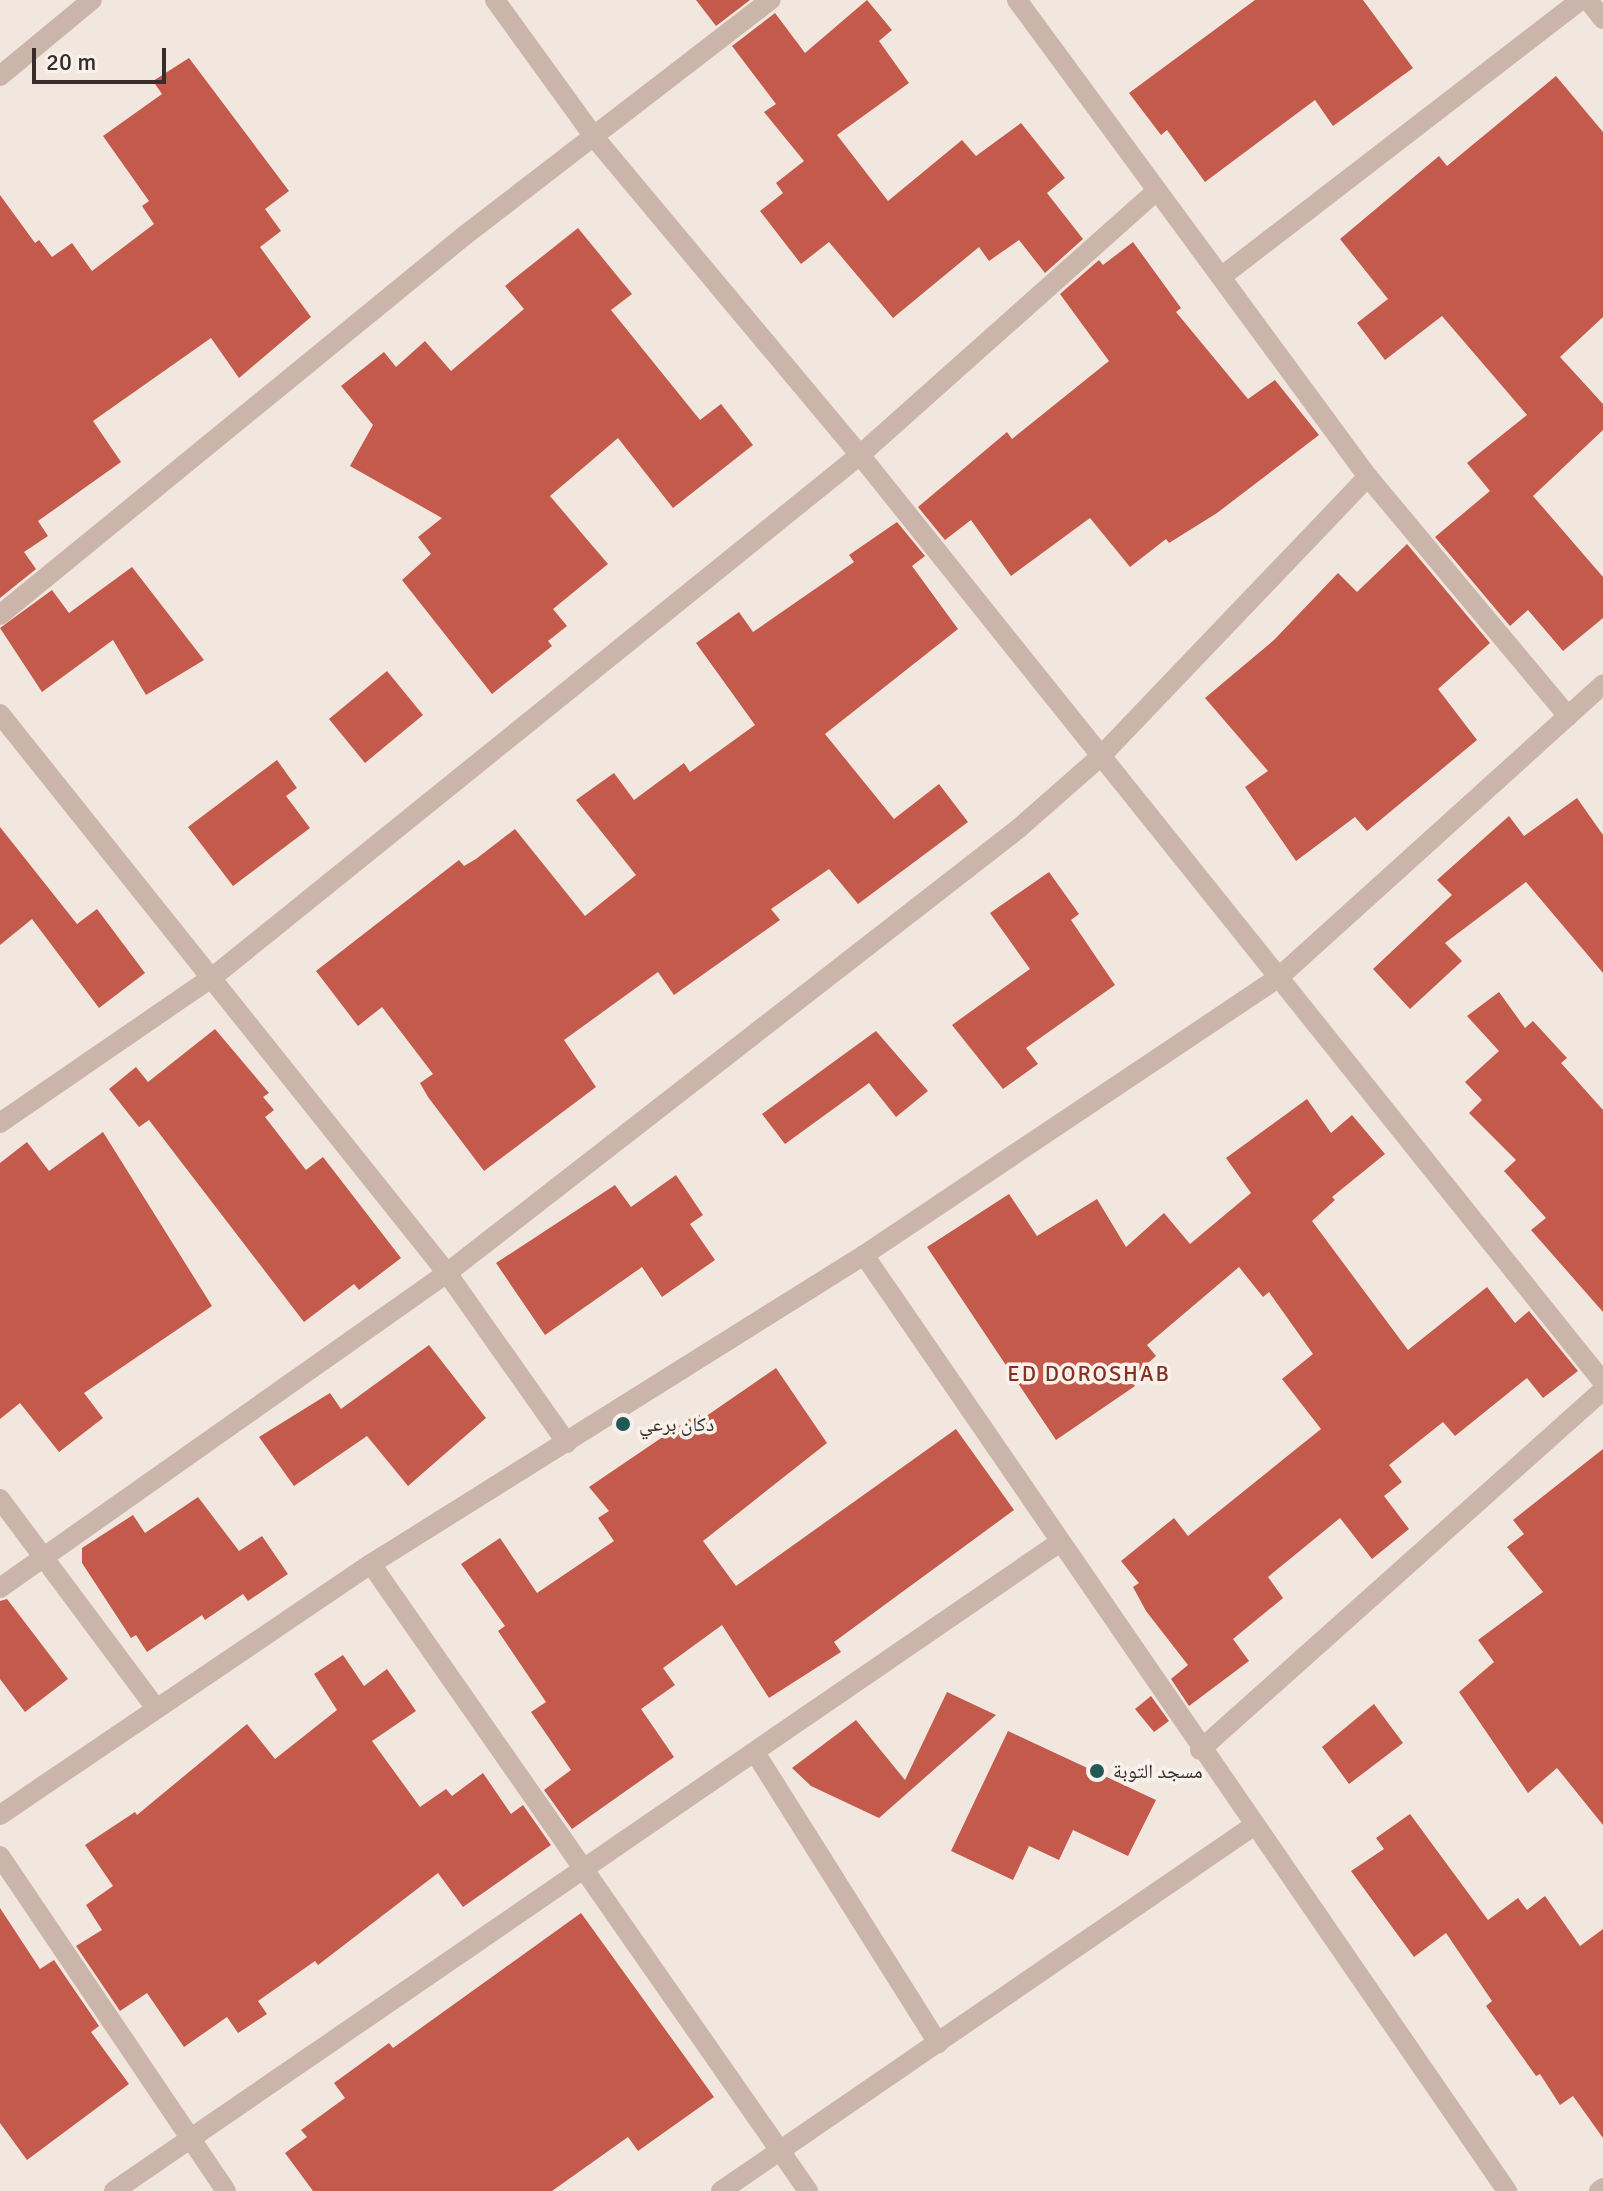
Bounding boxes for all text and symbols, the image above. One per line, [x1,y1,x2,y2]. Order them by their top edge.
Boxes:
scale bar [36,32,170,82]
text: 20 m [46,47,96,77]
district label: ED DOROSHAB [1007,1361,1171,1387]
place label: دكان برعي [639,1412,714,1436]
marker: دكان برعي [614,1415,632,1433]
place label: مسجد التوبة [1113,1759,1203,1783]
marker: مسجد التوبة [1088,1762,1106,1780]

